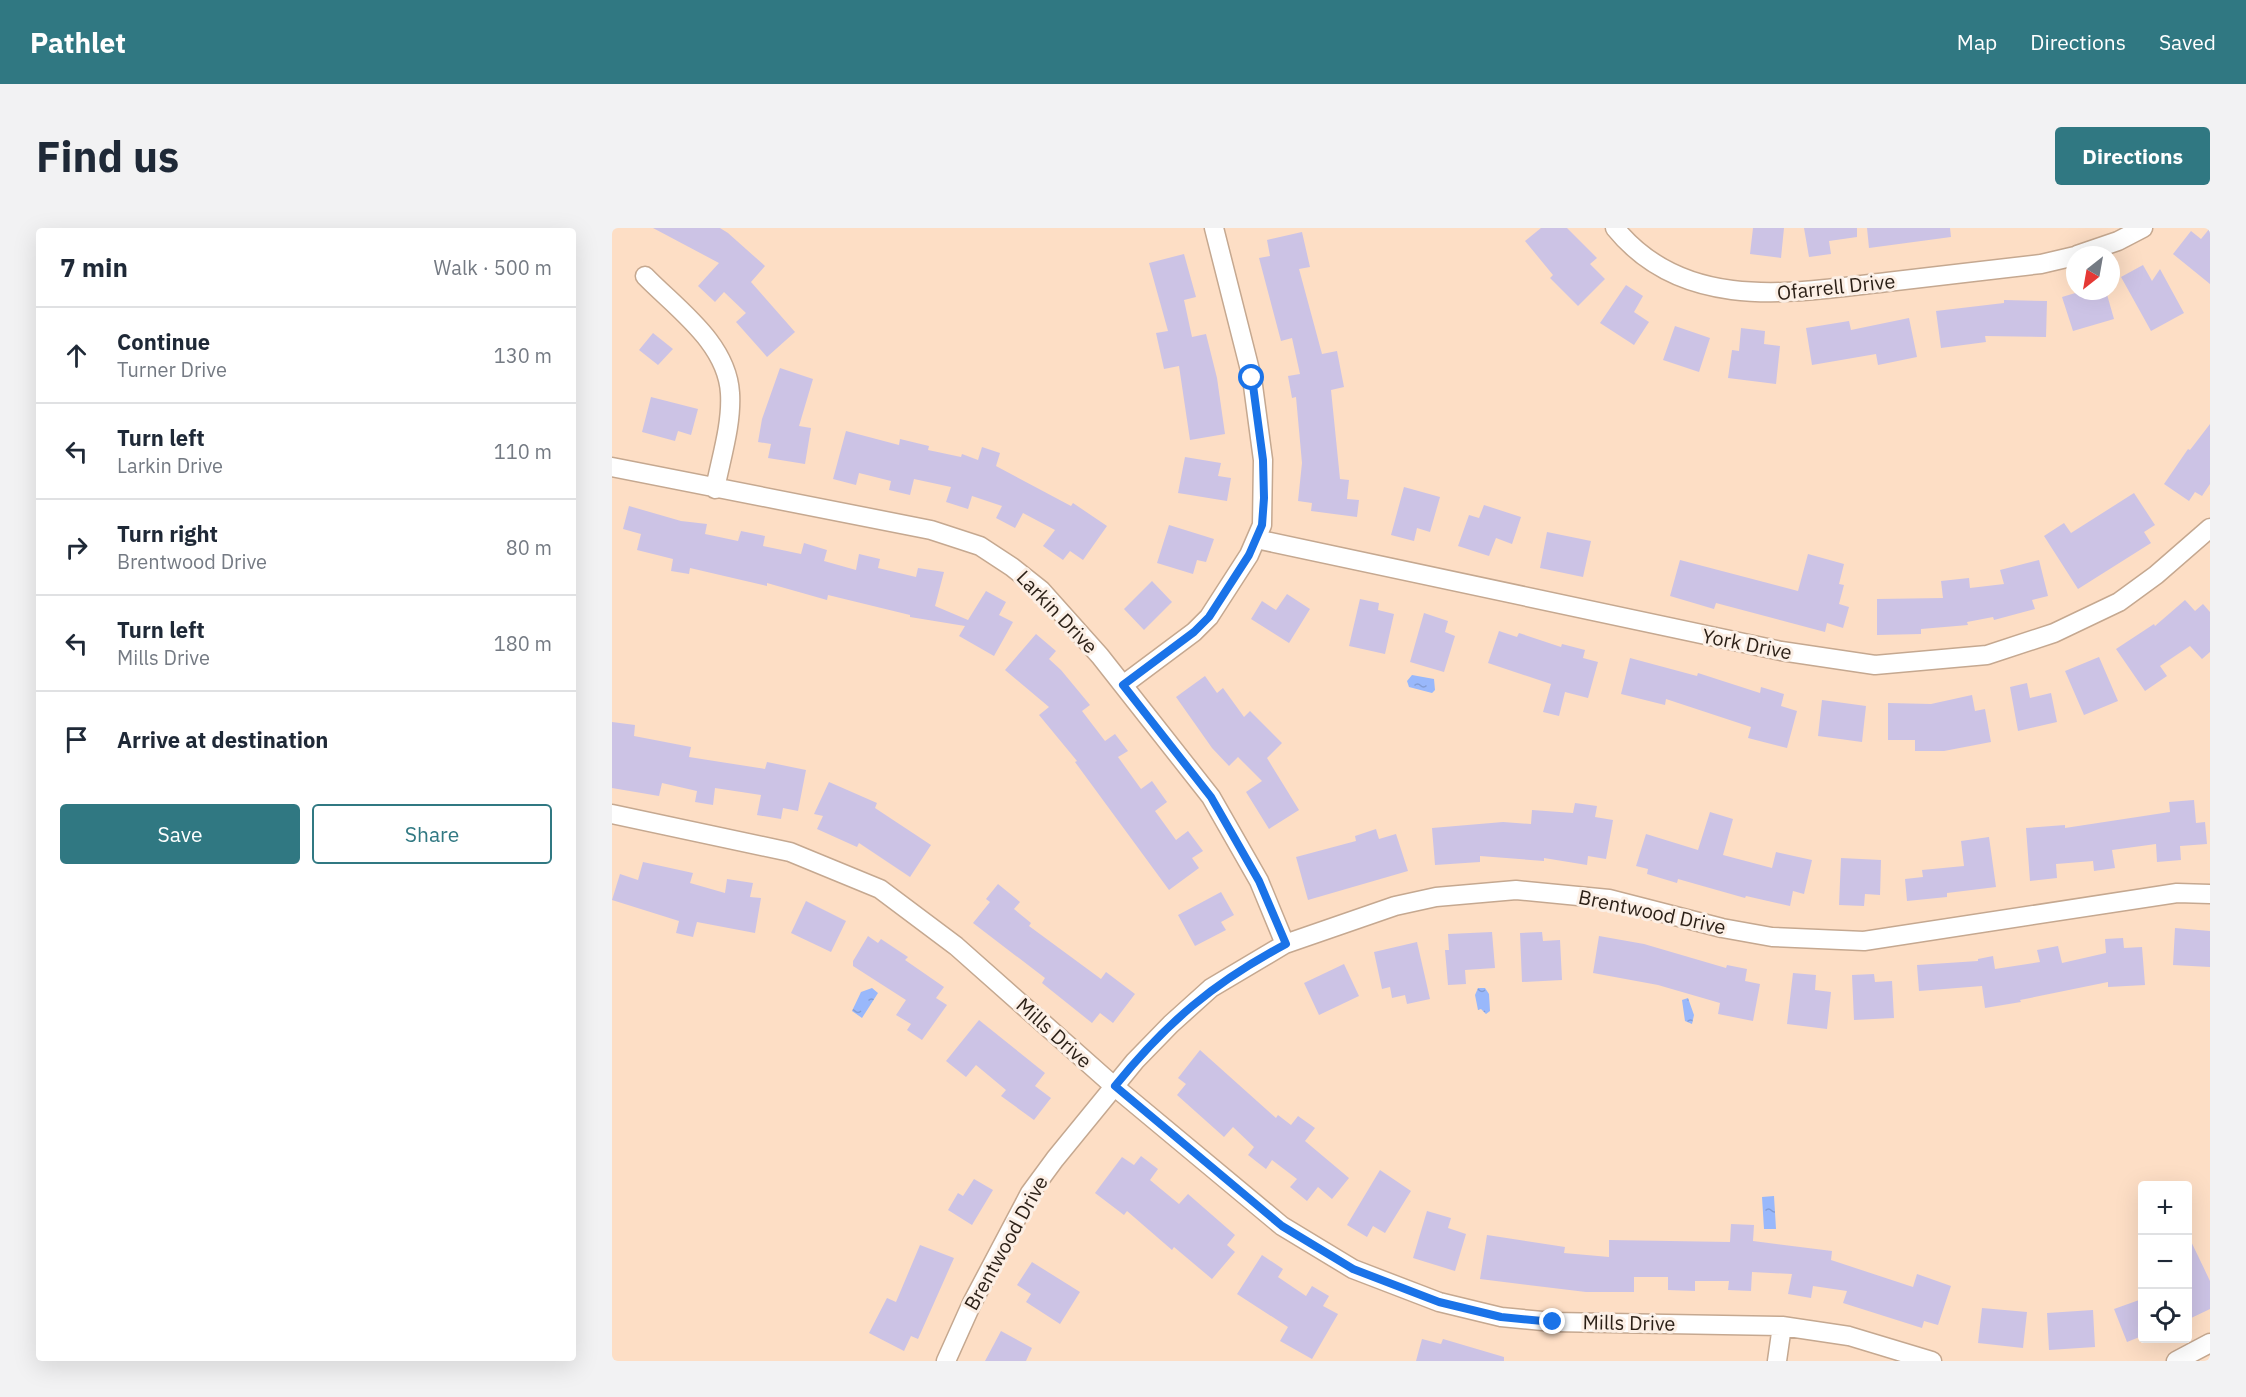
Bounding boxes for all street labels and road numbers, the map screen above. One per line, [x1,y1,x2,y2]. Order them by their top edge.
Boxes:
street label: Ofarrell Drive [1775,267,1896,306]
street label: Larkin Drive [1011,564,1104,659]
street label: York Drive [1700,622,1794,665]
street label: Brentwood Drive [1576,883,1728,940]
street label: Mills Drive [1011,992,1098,1074]
street label: Brentwood Drive [957,1171,1054,1315]
street label: Mills Drive [1582,1308,1676,1337]

